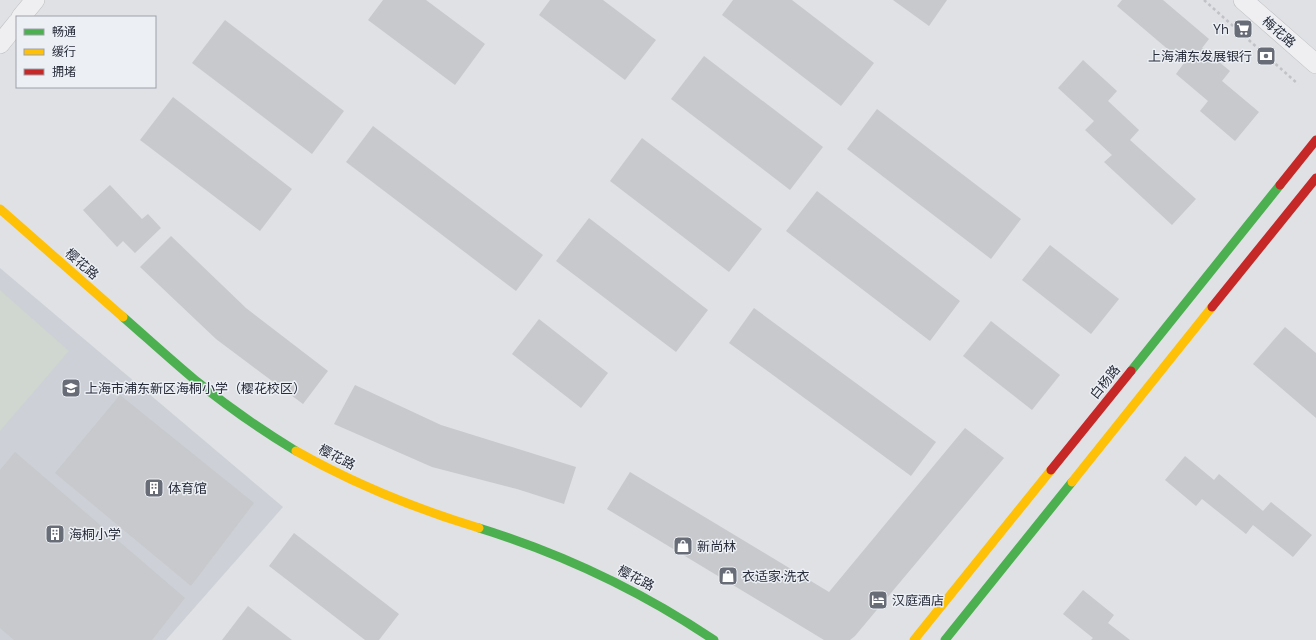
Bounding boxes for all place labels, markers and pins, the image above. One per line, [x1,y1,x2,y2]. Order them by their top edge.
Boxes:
supermarket icon: Yh [1232,18,1254,40]
place label: Yh [1213,21,1229,38]
bank icon: 上海浦东发展银行 [1255,45,1277,67]
place label: 上海浦东发展银行 [1148,48,1252,65]
school or university icon: 上海市浦东新区海桐小学（樱花校区） [60,377,82,399]
place label: 上海市浦东新区海桐小学（樱花校区） [85,380,306,397]
building icon: 体育馆 [143,477,165,499]
place label: 体育馆 [168,480,207,497]
building icon: 海桐小学 [44,523,66,545]
place label: 海桐小学 [69,526,121,543]
shop icon: 新尚林 [672,535,694,557]
place label: 新尚林 [697,538,736,555]
shop icon: 衣适家·洗衣 [717,565,739,587]
place label: 衣适家·洗衣 [742,568,809,585]
hotel icon: 汉庭酒店 [867,589,889,611]
place label: 汉庭酒店 [892,592,944,609]

